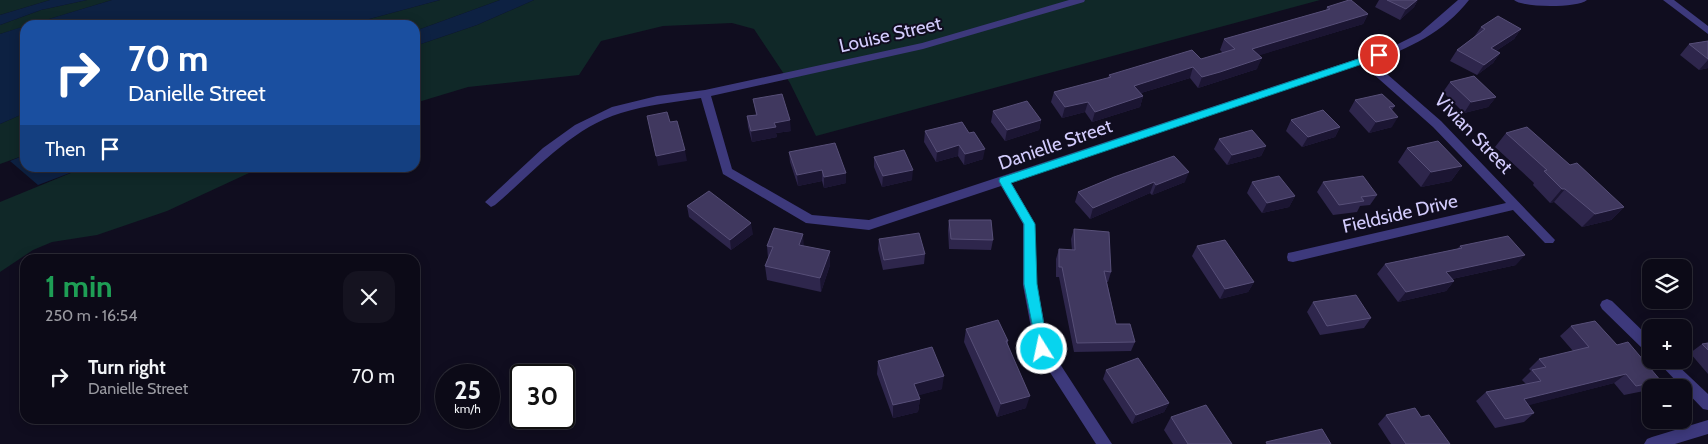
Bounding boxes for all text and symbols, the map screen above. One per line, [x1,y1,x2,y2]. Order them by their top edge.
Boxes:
street label: Louise Street [837,11,944,57]
pin [1358,34,1400,76]
text: 70 m [128,37,209,80]
icon: right [45,40,110,105]
icon: arrive [1365,41,1393,69]
text: Danielle Street [128,80,266,107]
street label: Vivian Street [1430,88,1518,179]
street label: Danielle Street [995,114,1116,175]
icon: arrive [96,135,124,163]
text: Then [45,138,86,161]
street label: Fieldside Drive [1340,189,1460,238]
map controls [1642,259,1692,429]
button: layers [1642,259,1692,309]
text: 1 min [45,268,113,305]
button: close [343,271,395,323]
text: 250 m · 16:54 [45,306,137,325]
button: + [1642,319,1692,369]
position arrow [1015,322,1067,374]
text: Turn right [88,356,166,379]
icon: right [45,363,73,391]
speed limit sign: 30 [510,364,575,429]
text: 70 m [351,365,395,388]
text: 25 [454,375,481,405]
text: Danielle Street [88,379,188,398]
button: − [1642,379,1692,429]
text: km/h [454,401,481,416]

